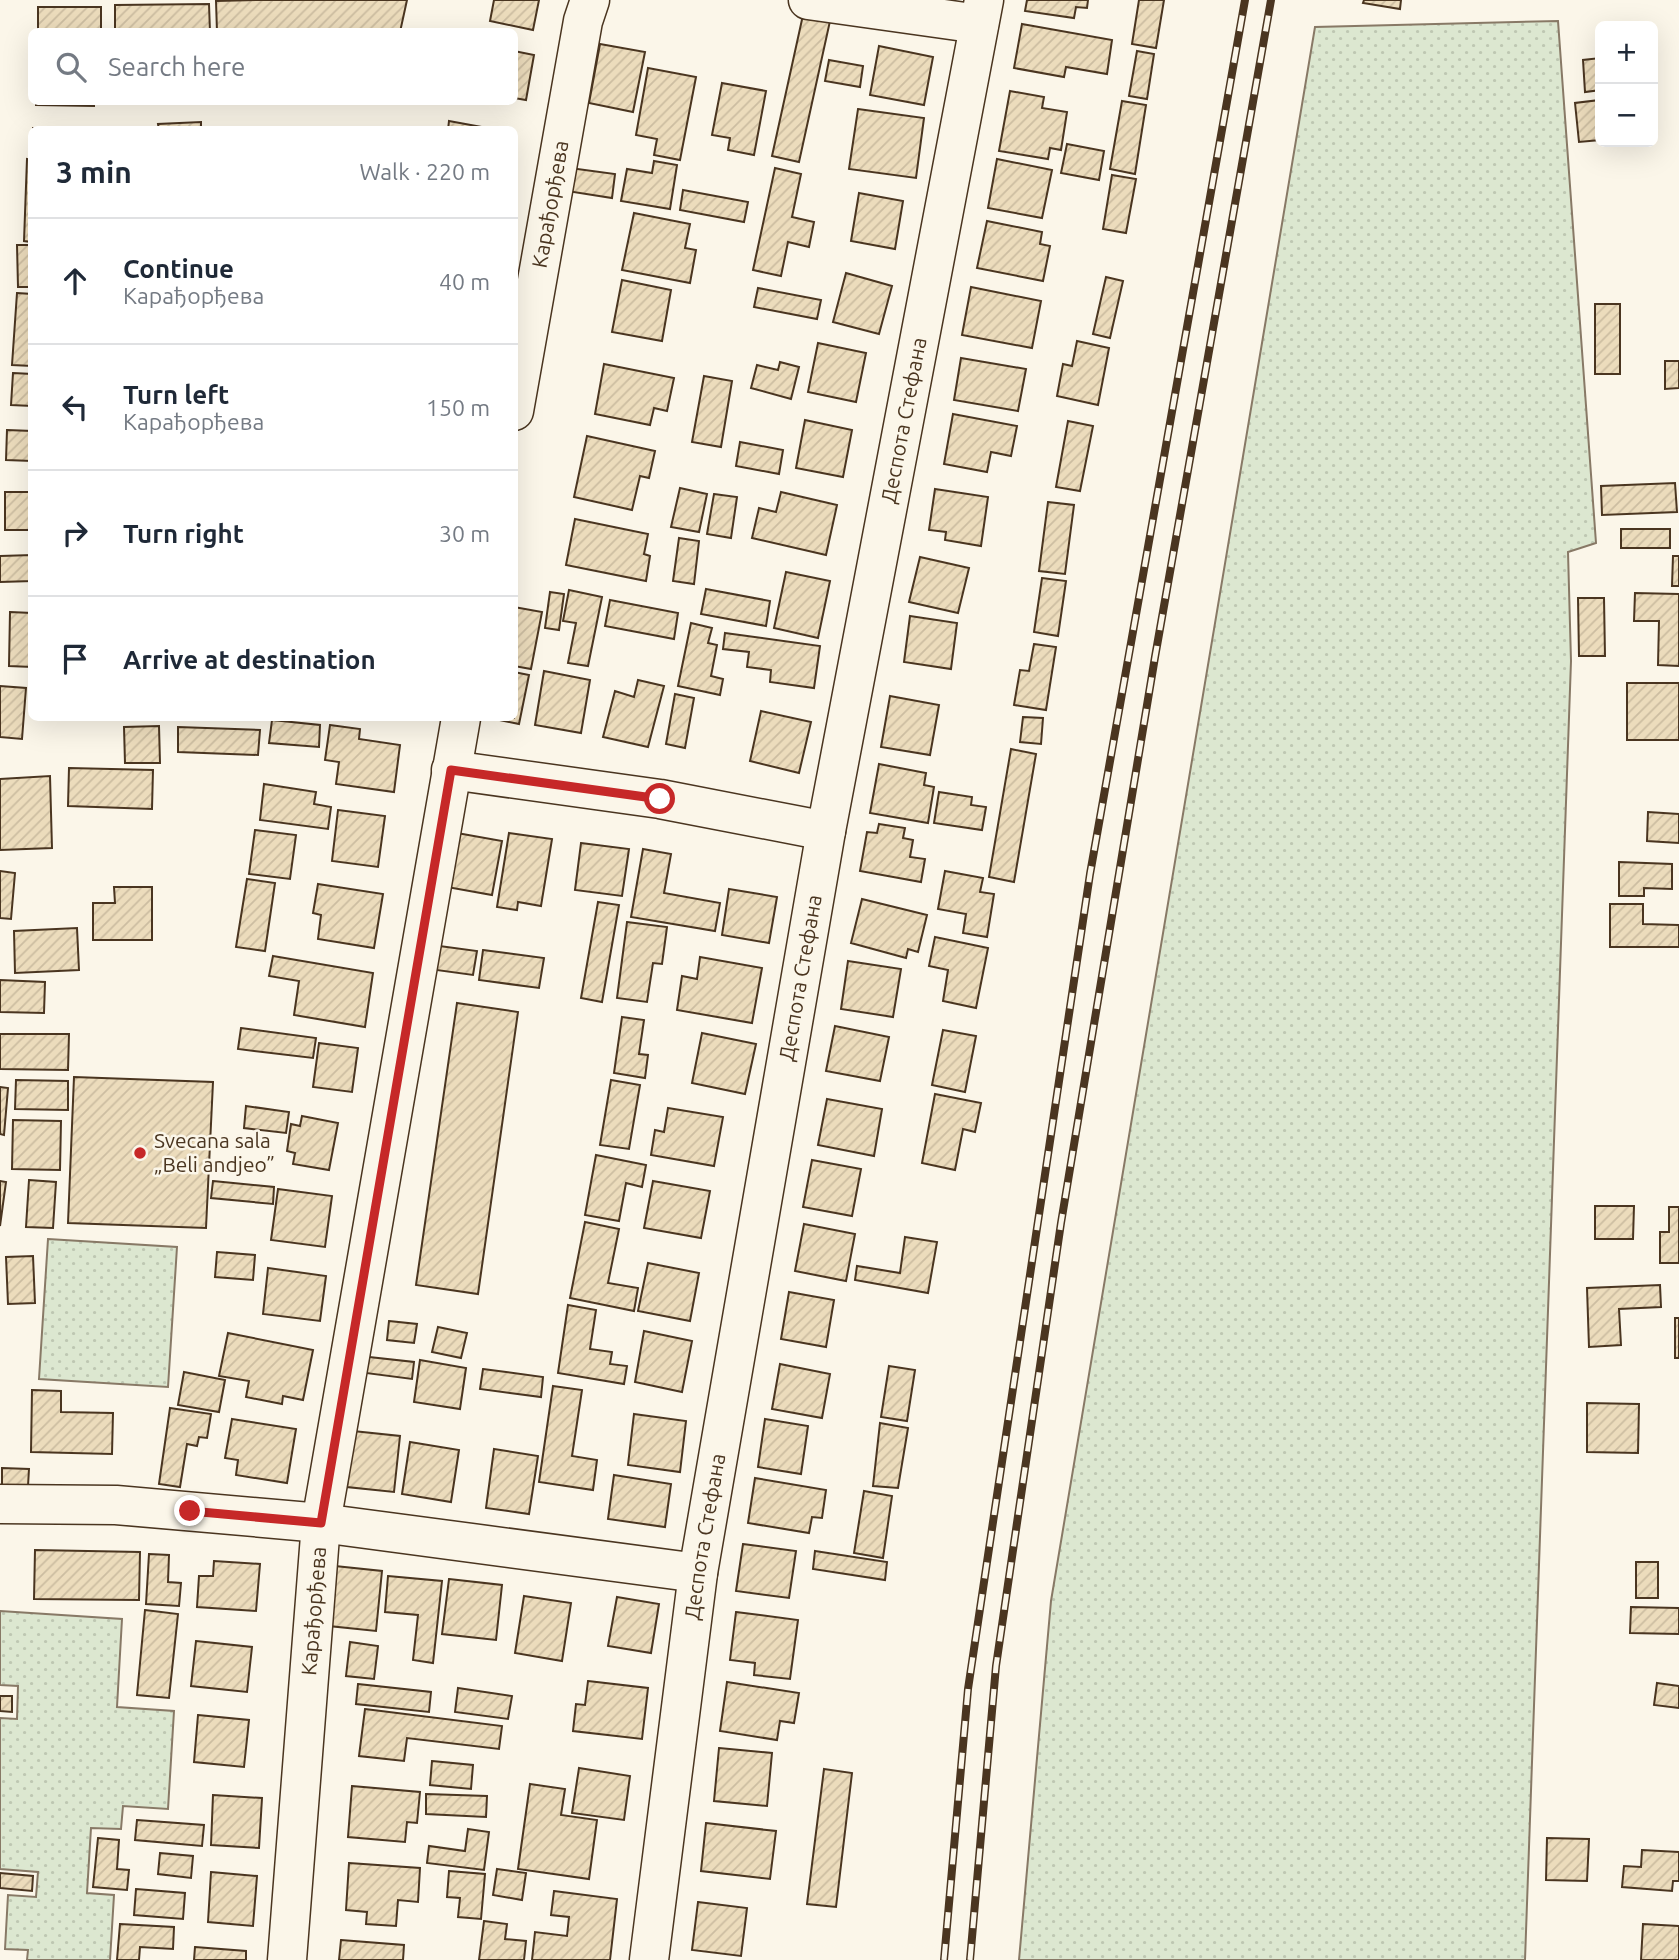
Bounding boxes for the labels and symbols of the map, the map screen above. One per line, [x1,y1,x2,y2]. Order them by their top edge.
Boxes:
street label: Карађорђева [527,138,573,270]
street label: Деспота Стефана [876,335,931,505]
route start [644,783,675,814]
street label: Деспота Стефана [774,893,826,1063]
place label: Svecana sala „Beli andjeo” [154,1128,275,1176]
marker: Svecana sala „Beli andjeo” [132,1145,148,1161]
street label: Деспота Стефана [679,1451,729,1621]
route end [174,1495,205,1526]
street label: Карађорђева [296,1546,330,1676]

